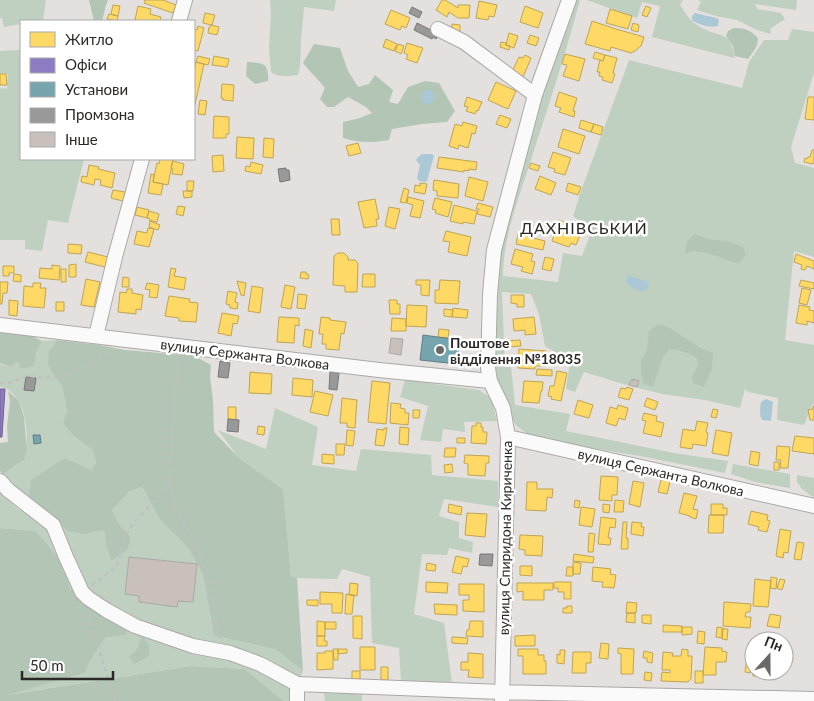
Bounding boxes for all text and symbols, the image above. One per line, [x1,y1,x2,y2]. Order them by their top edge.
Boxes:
legend [20,20,195,160]
text: Житло [65,30,113,48]
text: Офіси [65,55,107,73]
text: Установи [65,80,128,98]
text: Промзона [65,105,135,123]
text: Інше [65,130,98,148]
district label: ДАХНІВСЬКИЙ [520,218,648,237]
place label: Поштове відділення №18035 [450,334,581,367]
street label: вулиця Сержанта Волкова [160,335,330,373]
marker: Поштове відділення №18035 [434,344,446,356]
street label: вулиця Спиридона Кириченка [495,441,515,635]
street label: вулиця Сержанта Волкова [576,445,746,499]
north arrow [744,631,794,681]
text: Пн [762,632,785,655]
scale bar [22,648,114,680]
text: 50 m [30,656,64,674]

